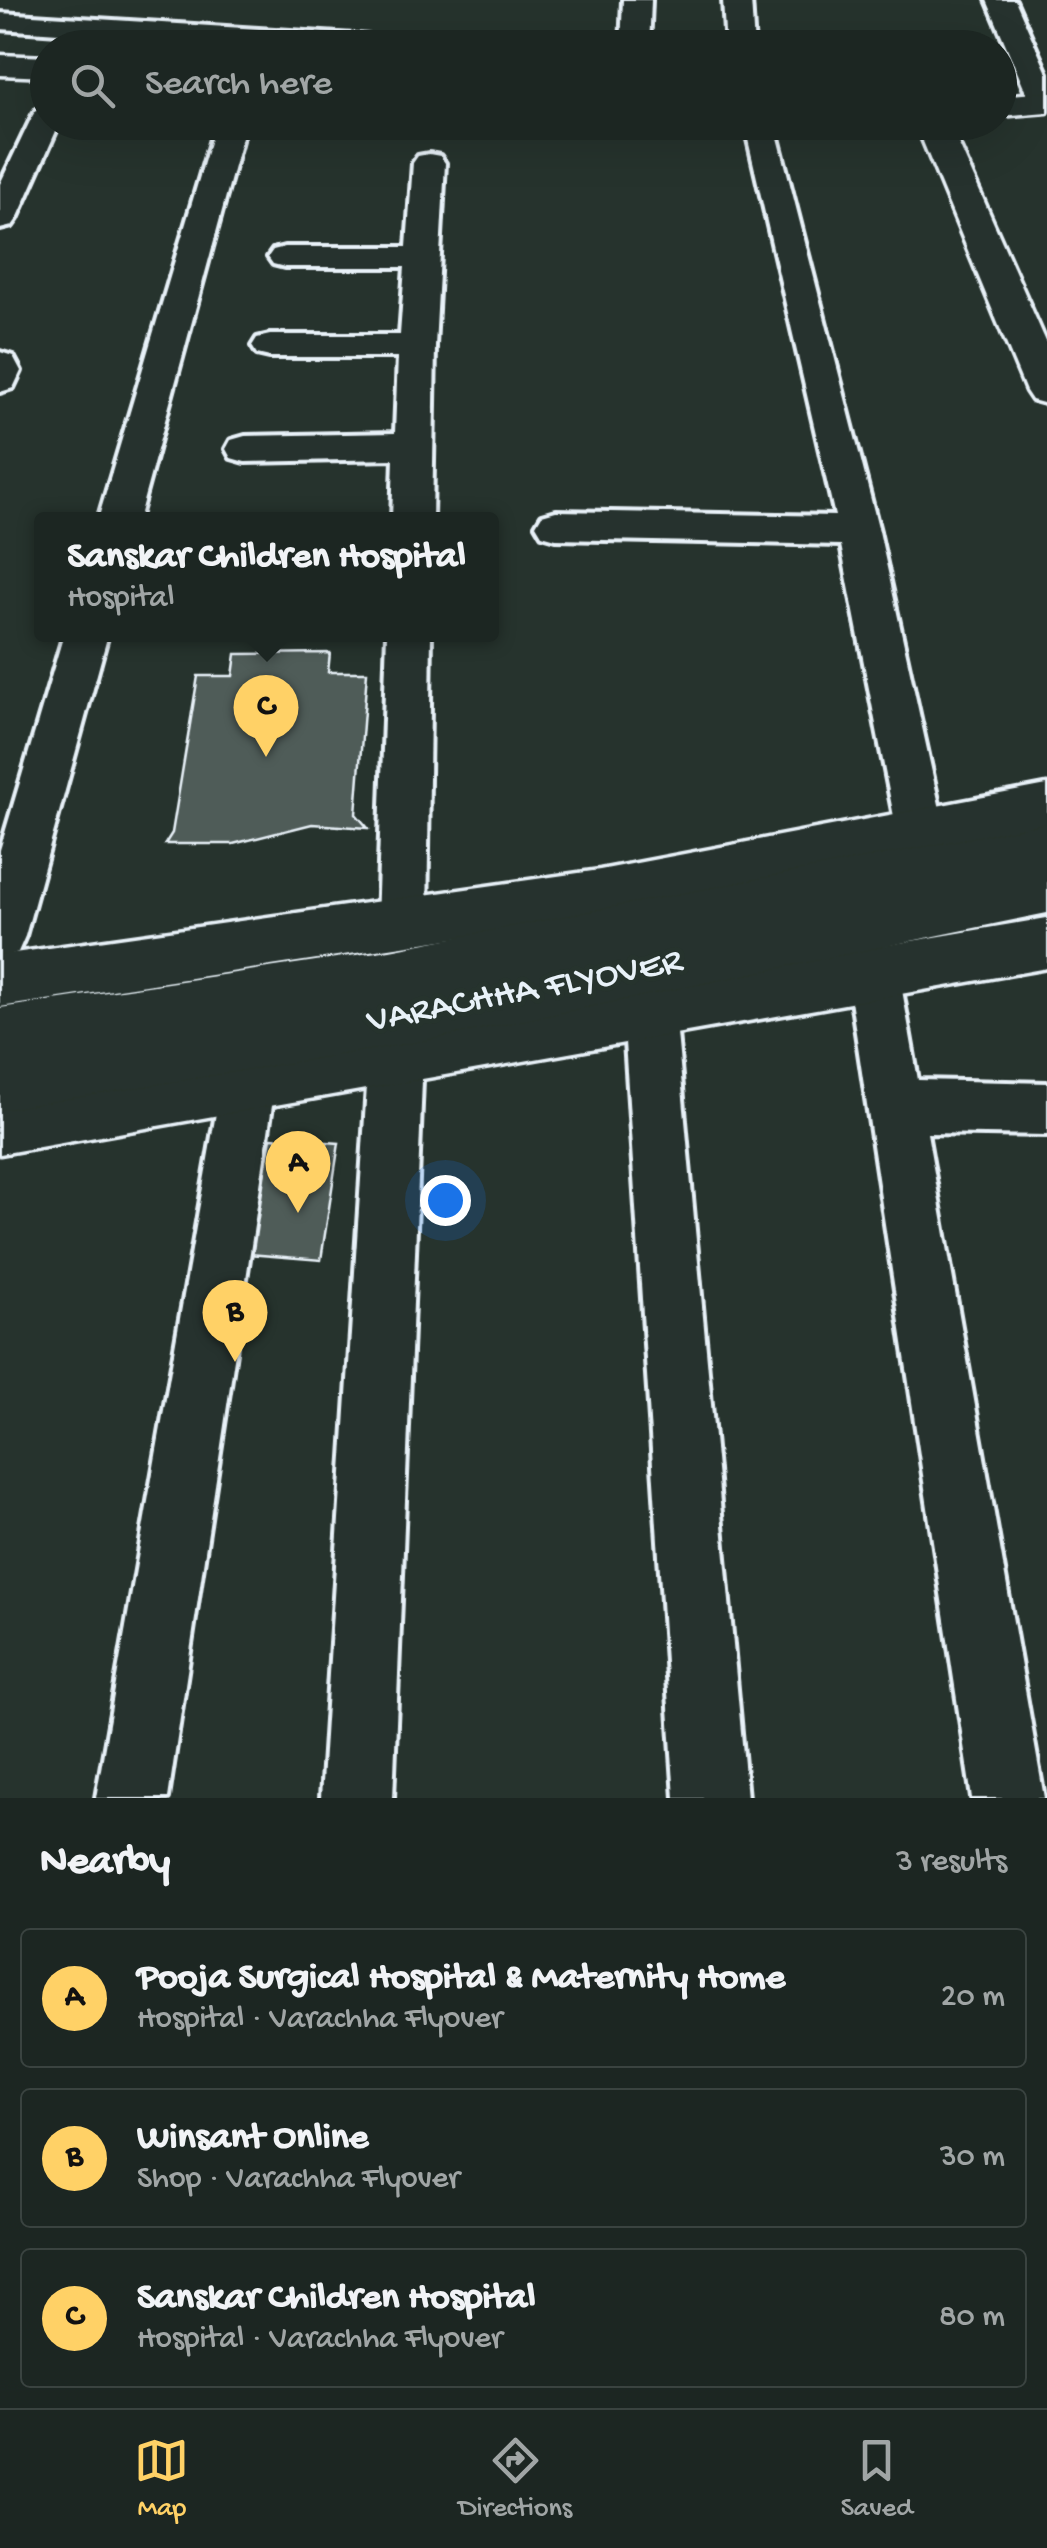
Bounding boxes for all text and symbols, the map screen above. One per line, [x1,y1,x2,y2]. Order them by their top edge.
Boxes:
search box [30,30,1017,140]
icon: search [65,58,120,113]
text: Search here [145,63,332,107]
popup [34,512,499,642]
text: Sanskar Children Hospital [67,536,466,580]
text: Hospital [67,580,174,618]
pin: C [234,674,298,757]
street label: VARACHHA FLYOVER [363,940,688,1045]
pin: A [266,1130,330,1213]
your location [420,1175,471,1226]
pin: B [202,1280,268,1362]
text: Nearby [40,1839,170,1888]
text: 3 results [896,1844,1007,1882]
text: Pooja Surgical Hospital & Maternity Home [137,1957,785,2001]
text: A [65,1979,84,2017]
text: 20 m [941,1979,1005,2017]
text: Hospital · Varachha Flyover [137,2001,502,2039]
text: Winsant Online [137,2117,368,2161]
text: B [66,2139,83,2177]
text: 30 m [940,2139,1005,2177]
text: Shop · Varachha Flyover [137,2161,460,2199]
text: Sanskar Children Hospital [137,2277,536,2321]
text: C [66,2299,83,2337]
text: 80 m [939,2299,1005,2337]
text: Hospital · Varachha Flyover [137,2321,502,2359]
tab: Map [134,2433,189,2526]
tab: Directions [458,2433,572,2526]
tab: Saved [841,2433,913,2526]

